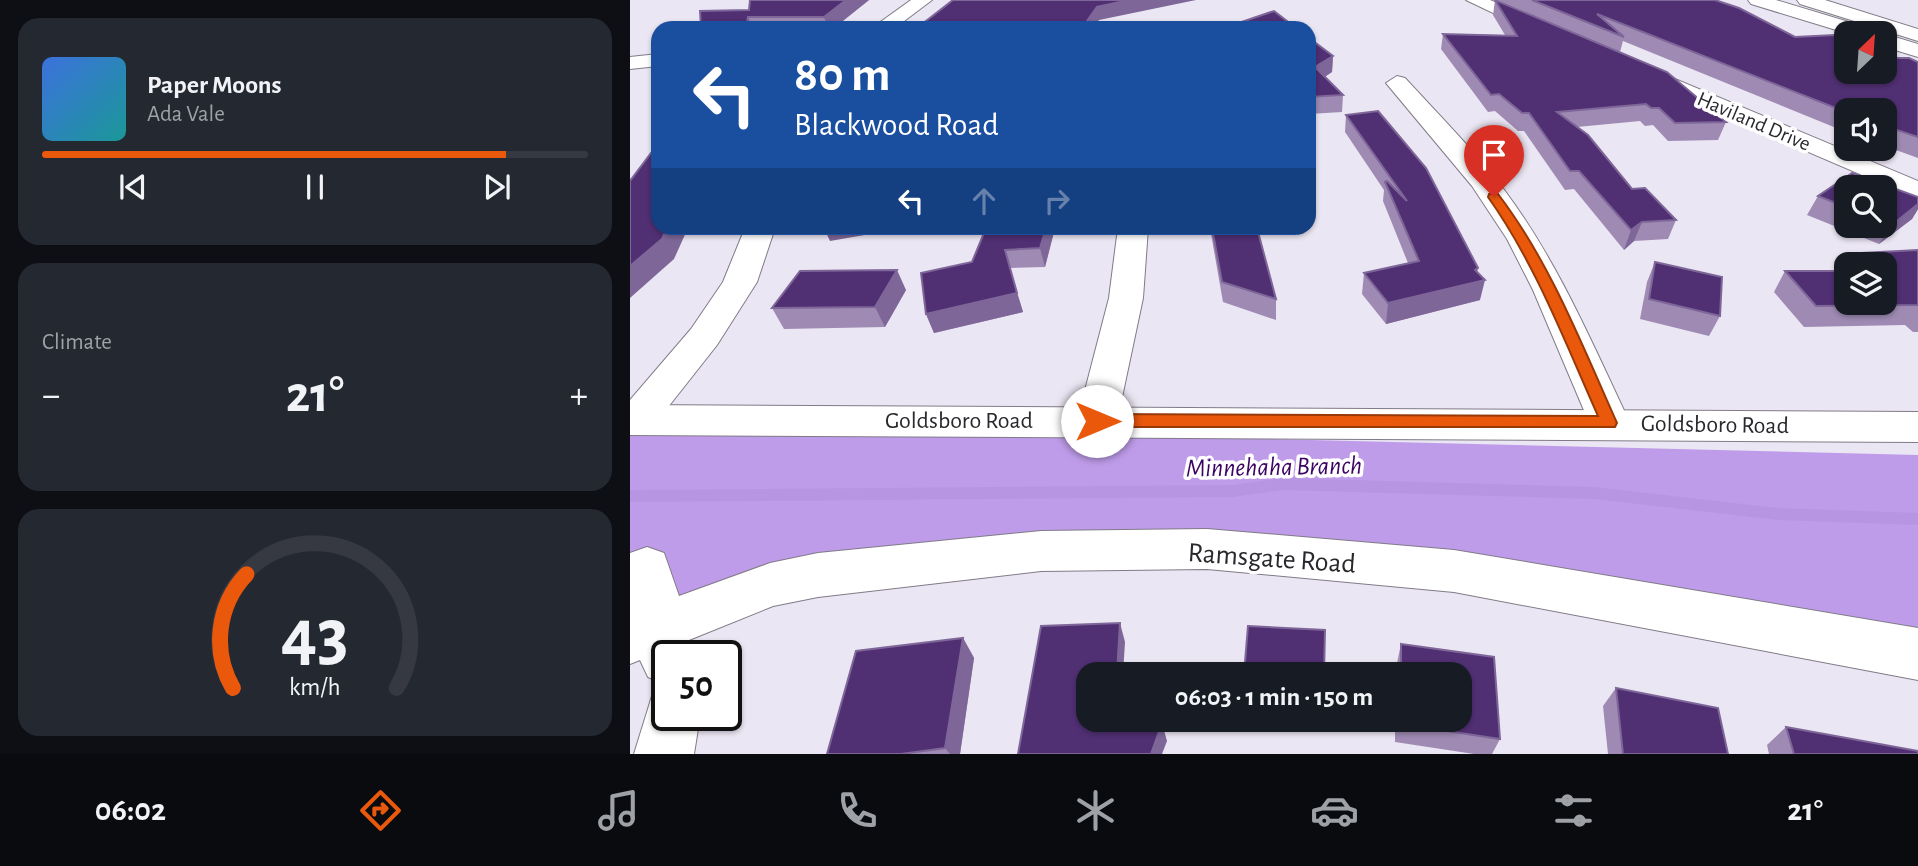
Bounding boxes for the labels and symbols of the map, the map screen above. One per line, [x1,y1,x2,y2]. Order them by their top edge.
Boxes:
north arrow [1834,21,1897,84]
street label: Haviland Drive [1694,88,1814,155]
pin [1464,125,1524,197]
position arrow [1060,384,1134,458]
street label: Goldsboro Road [885,409,1033,433]
street label: Goldsboro Road [1641,412,1789,438]
water label: Minnehaha Branch [1186,452,1362,482]
street label: Ramsgate Road [1187,539,1357,579]
speed limit sign: 50 [651,640,742,731]

